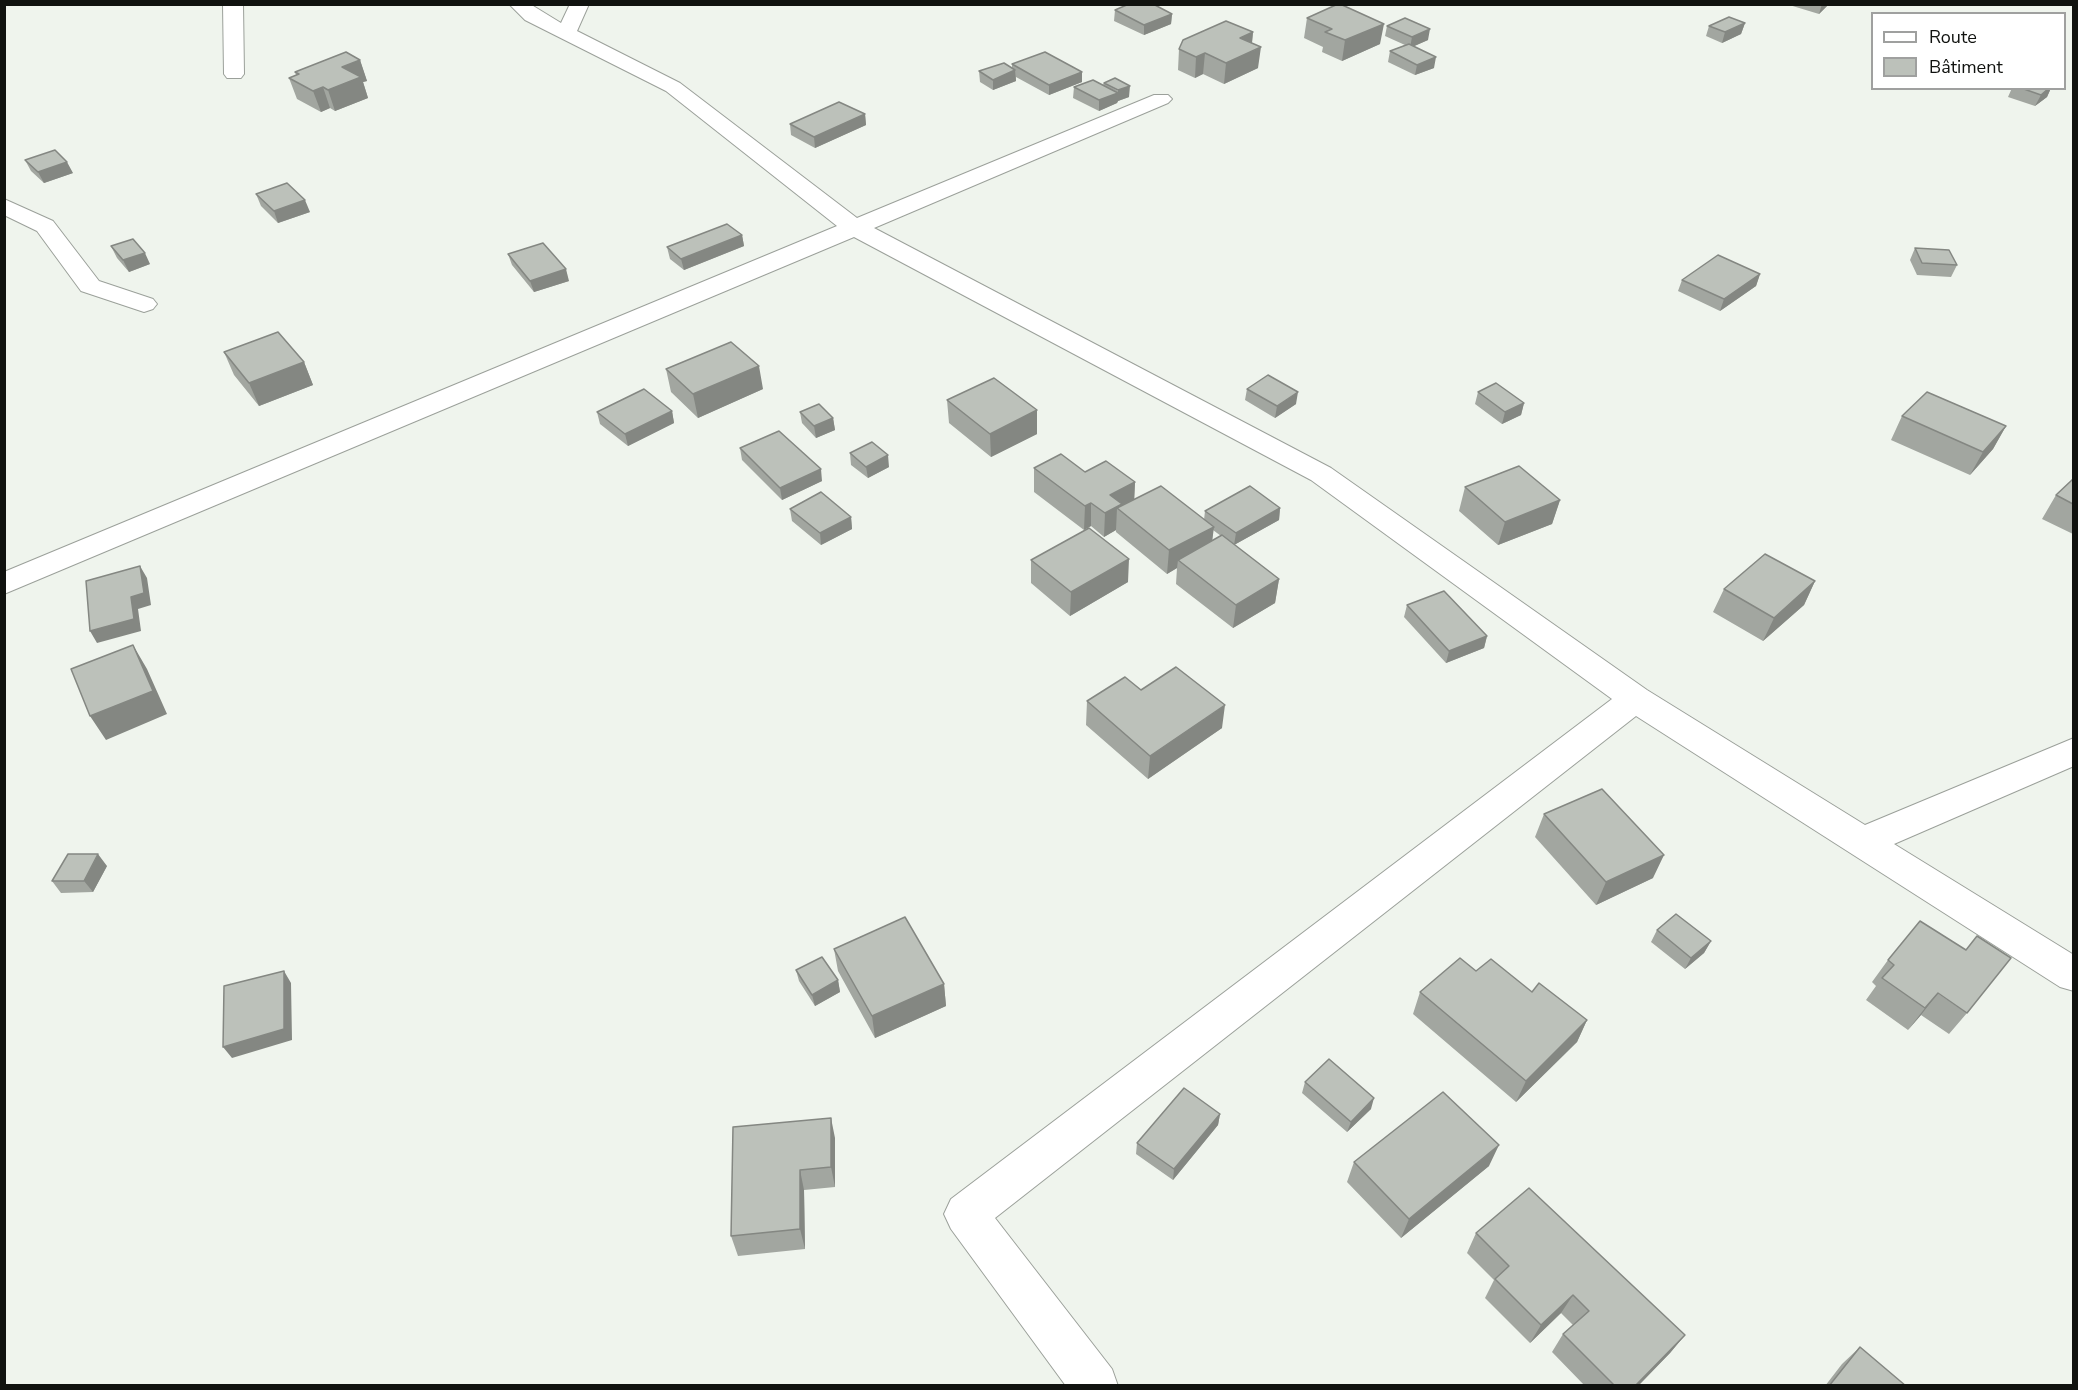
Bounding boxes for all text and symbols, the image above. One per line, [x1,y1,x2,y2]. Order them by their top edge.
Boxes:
legend [1871,12,2066,90]
text: Route [1929,25,1977,49]
text: Bâtiment [1929,55,2003,79]

